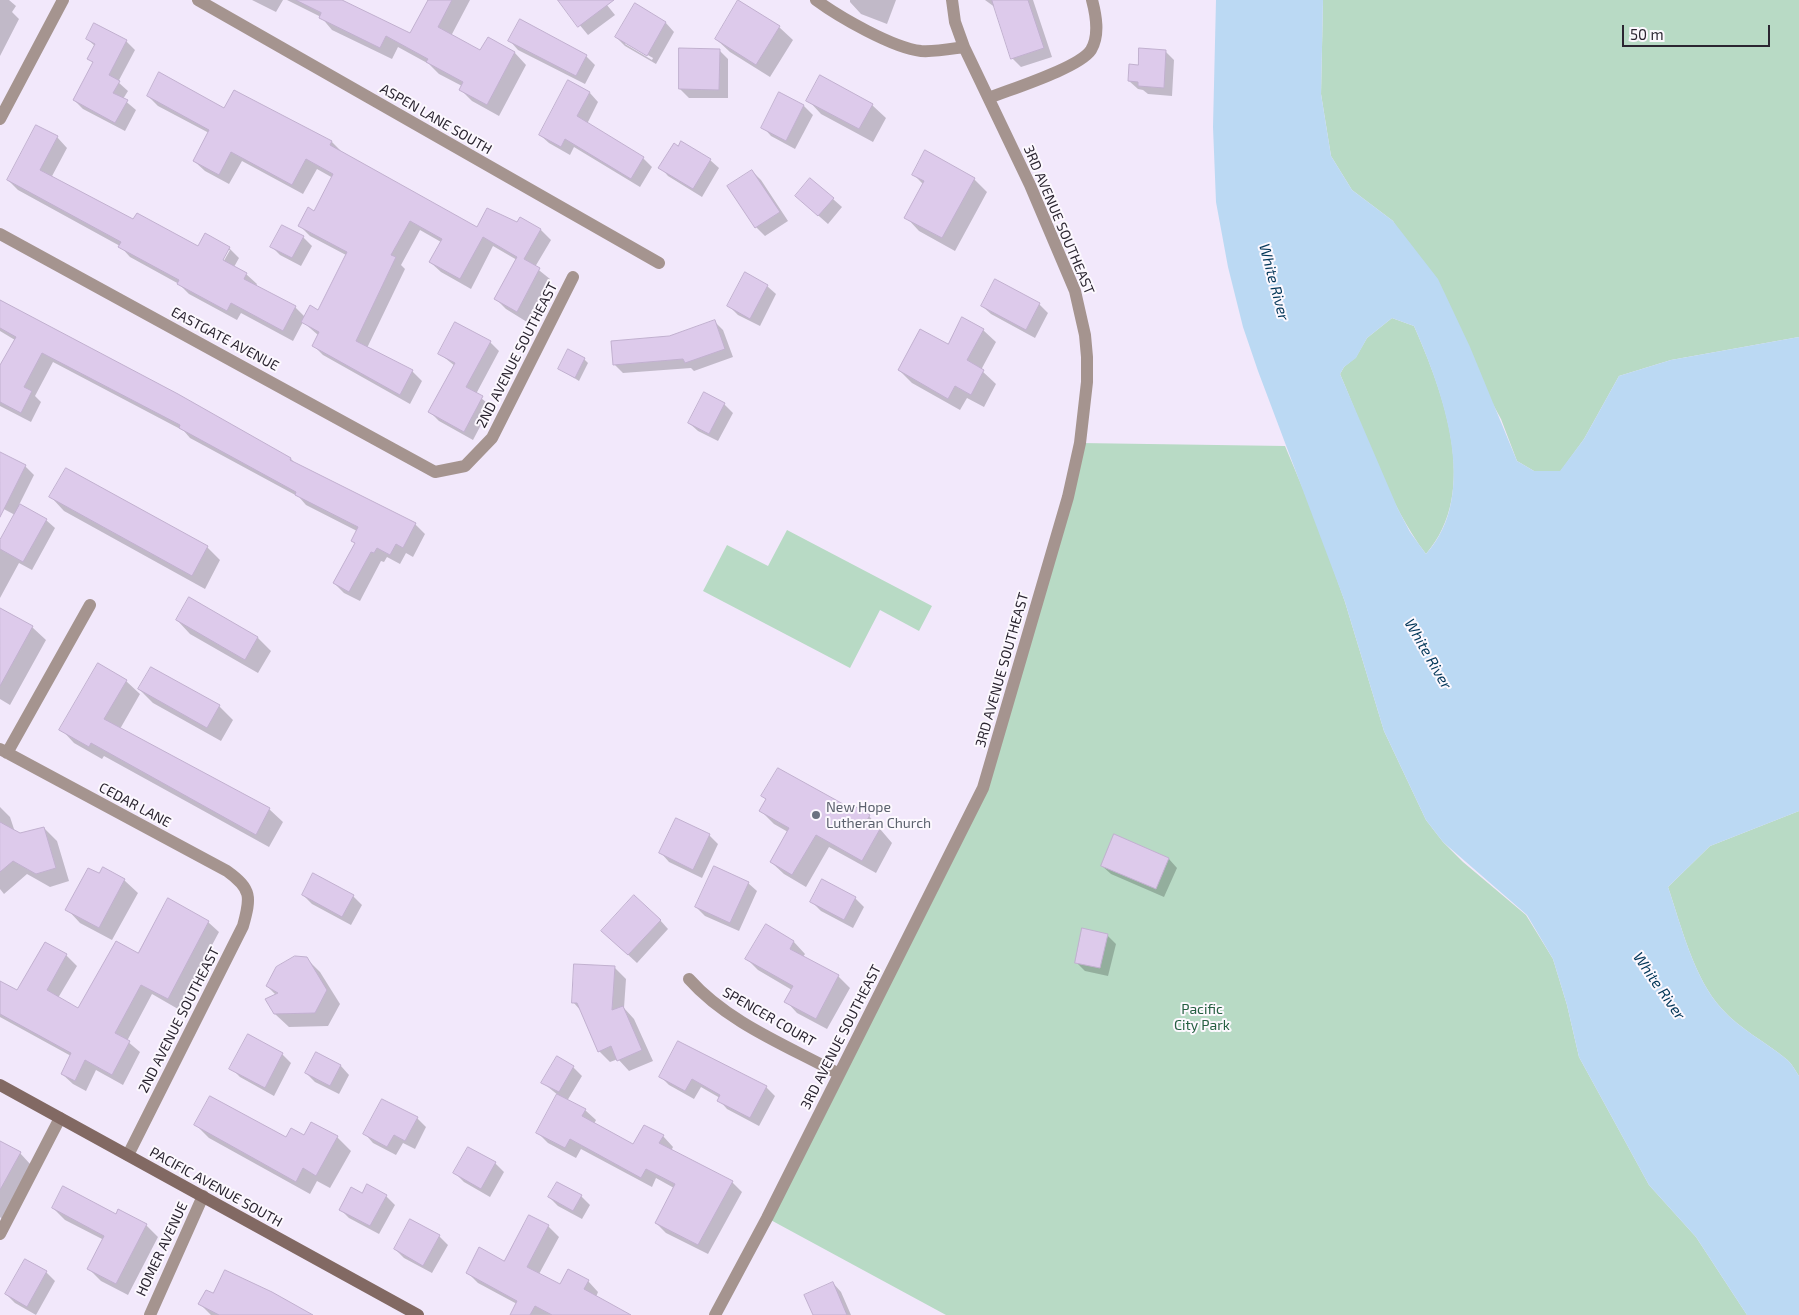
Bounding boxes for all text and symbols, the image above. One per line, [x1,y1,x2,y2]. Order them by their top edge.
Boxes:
scale bar [1624,15,1772,47]
text: 50 m [1630,25,1664,43]
street label: ASPEN LANE SOUTH [377,80,495,158]
street label: 3RD AVENUE SOUTHEAST [1020,143,1098,297]
water label: White River [1255,242,1293,322]
street label: 2ND AVENUE SOUTHEAST [473,279,561,431]
street label: EASTGATE AVENUE [168,303,282,375]
street label: 3RD AVENUE SOUTHEAST [972,591,1032,749]
water label: White River [1401,616,1455,692]
street label: CEDAR LANE [96,779,174,831]
place label: New Hope Lutheran Church [826,799,931,832]
marker: New Hope Lutheran Church [810,809,822,821]
street label: 2ND AVENUE SOUTHEAST [135,944,223,1096]
water label: White River [1629,949,1689,1023]
street label: 3RD AVENUE SOUTHEAST [797,962,885,1112]
street label: SPENCER COURT [720,984,818,1050]
park label: Pacific City Park [1174,1001,1230,1034]
street label: PACIFIC AVENUE SOUTH [147,1143,285,1231]
street label: HOMER AVENUE [133,1199,191,1299]

